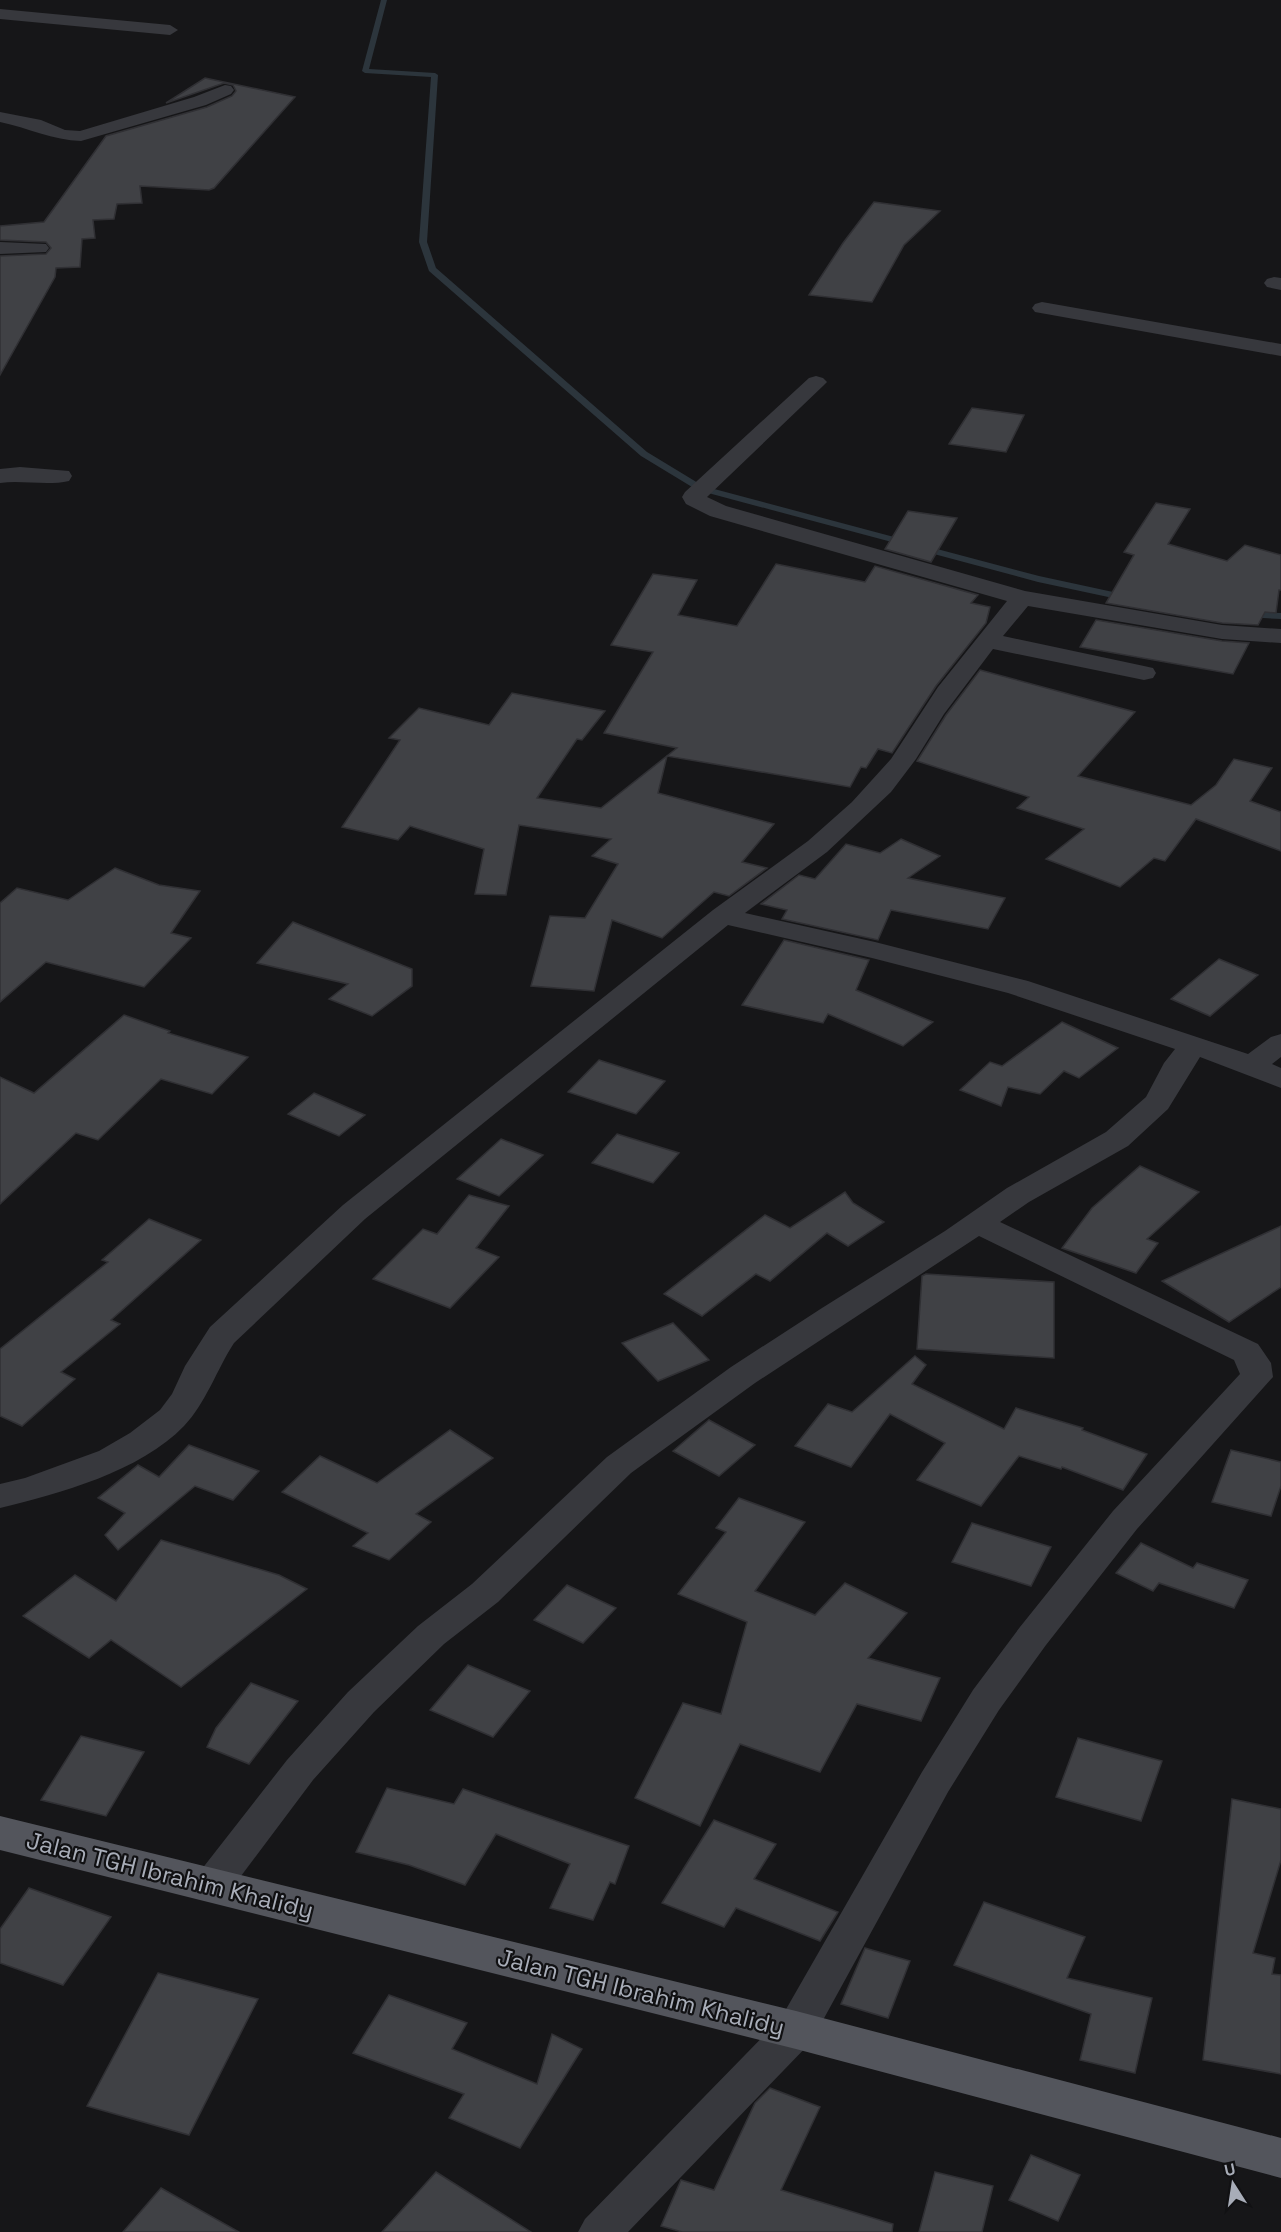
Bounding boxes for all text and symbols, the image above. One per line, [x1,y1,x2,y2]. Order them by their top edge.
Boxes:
street label: Jalan TGH Ibrahim Khalidy [23,1824,317,1926]
street label: Jalan TGH Ibrahim Khalidy [494,1941,788,2043]
north arrow [1203,2154,1263,2214]
text: U [1223,2158,1237,2181]

